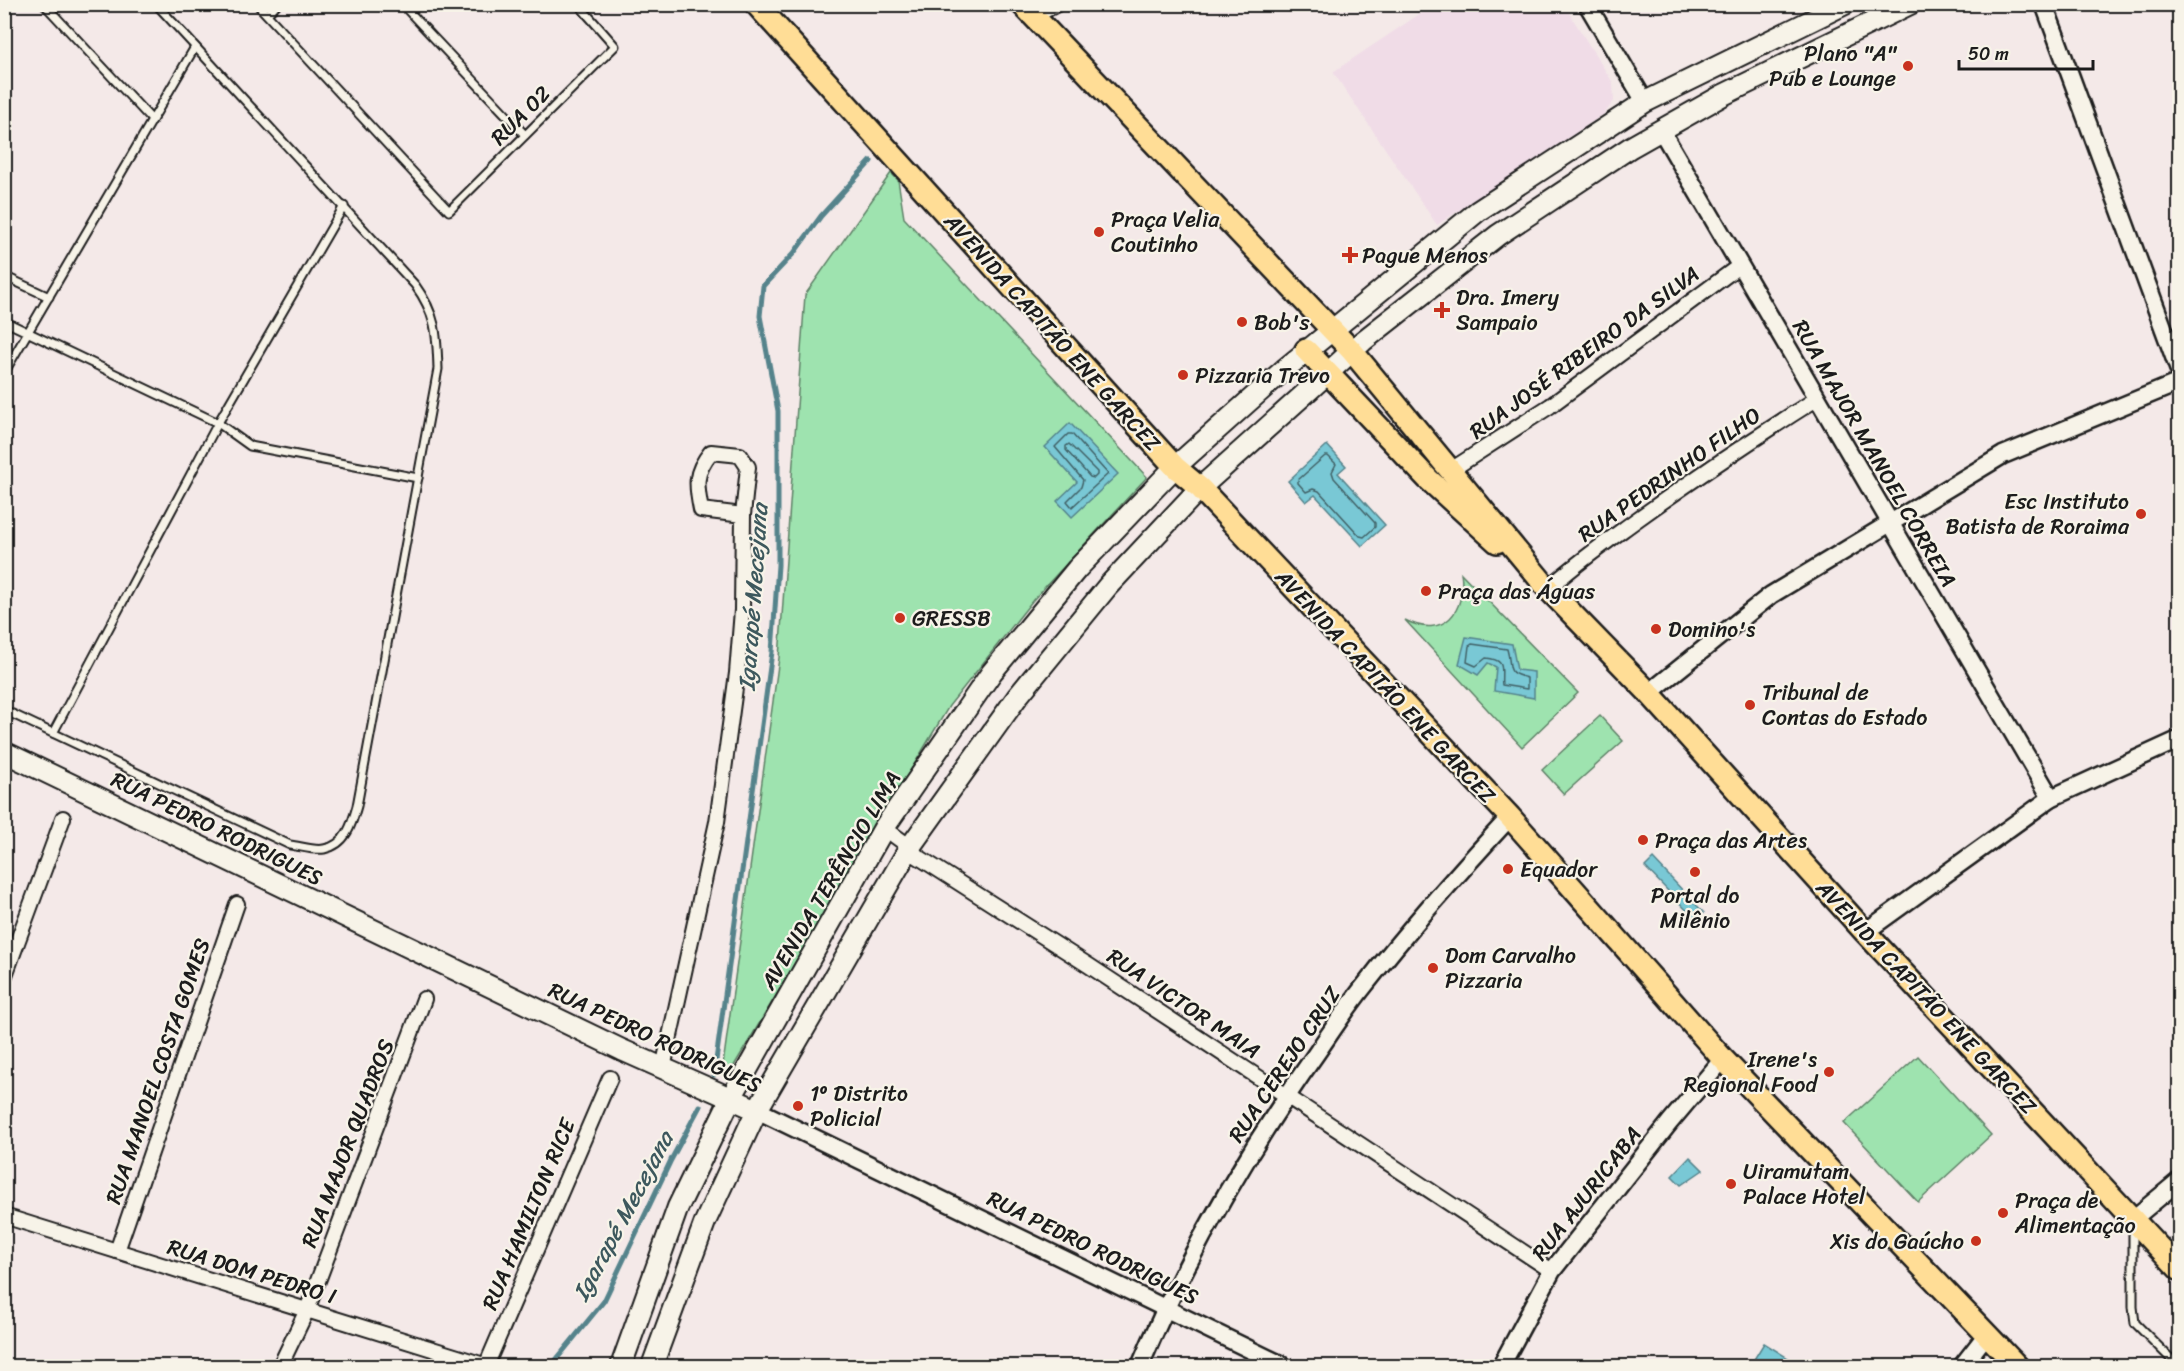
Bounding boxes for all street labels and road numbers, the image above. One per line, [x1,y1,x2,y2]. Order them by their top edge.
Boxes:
street label: RUA 02 [481,75,560,155]
street label: AVENIDA CAPITÃO ENE GARCEZ [933,203,1171,461]
street label: RUA JOSÉ RIBEIRO DA SILVA [1461,255,1708,450]
street label: RUA MAJOR MANOEL CORREIA [1782,312,1968,595]
street label: RUA PEDRINHO FILHO [1569,396,1769,553]
street label: AVENIDA CAPITÃO ENE GARCEZ [1265,559,1506,814]
street label: RUA PEDRO RODRIGUES [104,760,330,897]
street label: AVENIDA TERÊNCIO LIMA [749,763,912,998]
street label: AVENIDA CAPITÃO ENE GARCEZ [1806,870,2047,1125]
street label: RUA MANOEL COSTA GOMES [94,933,221,1209]
street label: RUA VICTOR MAIA [1099,937,1269,1070]
street label: RUA PEDRO RODRIGUES [542,971,768,1104]
street label: RUA CEREJO CRUZ [1217,977,1352,1151]
street label: RUA MAJOR QUADROS [290,1033,405,1253]
street label: RUA HAMILTON RICE [470,1110,587,1316]
street label: RUA AJURICABA [1521,1117,1652,1269]
street label: RUA PEDRO RODRIGUES [980,1179,1206,1316]
street label: RUA DOM PEDRO I [162,1227,342,1316]

